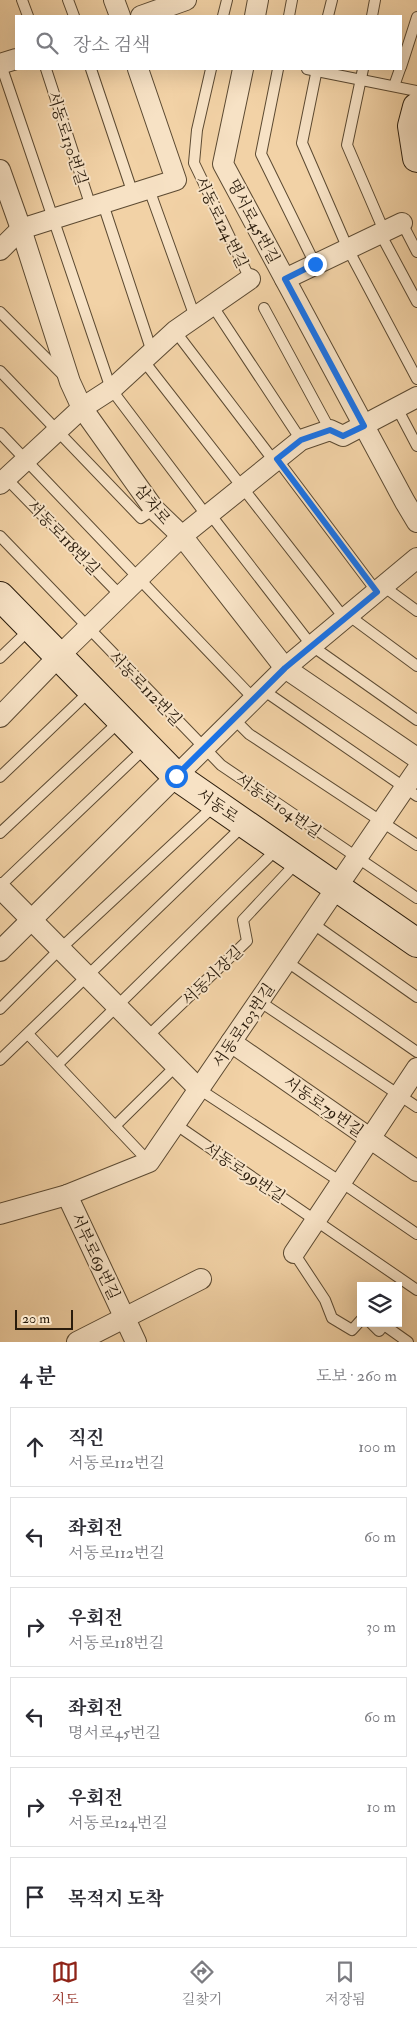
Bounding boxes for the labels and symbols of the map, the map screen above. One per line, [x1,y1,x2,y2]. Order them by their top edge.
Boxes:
street label: 서동로130번길 [42,89,92,188]
street label: 서동로124번길 [190,173,252,272]
street label: 명서로45번길 [222,176,284,267]
route end [304,253,327,276]
street label: 삼차로 [130,480,175,529]
street label: 서동로118번길 [23,496,104,579]
street label: 서동로112번길 [104,647,186,730]
route start [165,765,188,788]
street label: 서동로104번길 [232,769,325,843]
street label: 서동로 [193,784,243,828]
street label: 서동시장길 [178,942,247,1010]
street label: 서동로103번길 [208,980,279,1071]
street label: 서동로79번길 [280,1072,367,1142]
street label: 서동로99번길 [200,1138,289,1207]
street label: 서부로69번길 [66,1210,124,1303]
scale bar [15,1307,72,1330]

